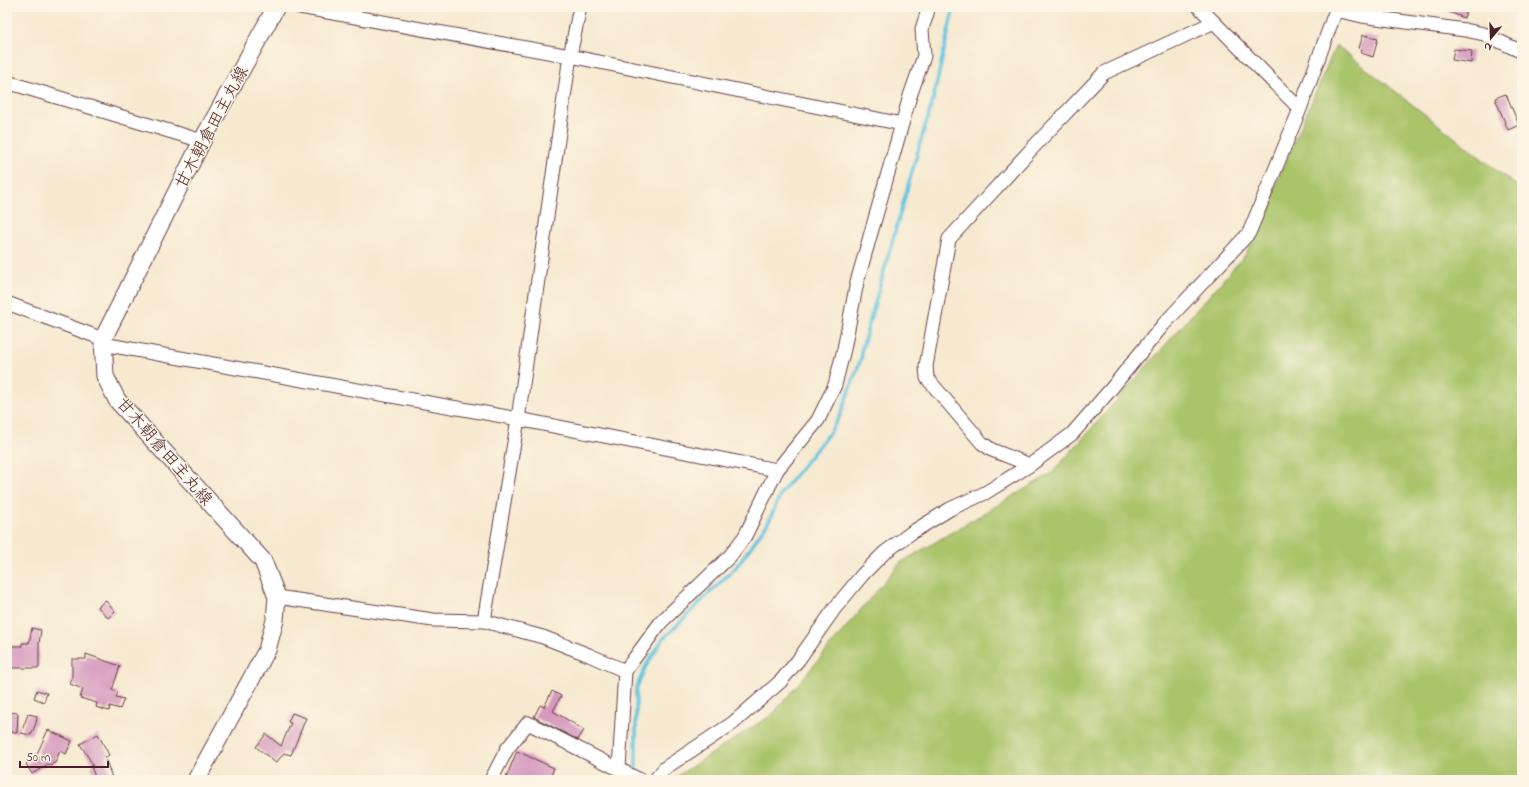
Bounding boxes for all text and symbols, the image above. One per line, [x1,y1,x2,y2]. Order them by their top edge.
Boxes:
north arrow [1471,18,1511,58]
text: N [1482,38,1494,55]
street label: 甘木朝倉田主丸線 [169,62,255,194]
street label: 甘木朝倉田主丸線 [110,392,218,512]
scale bar [20,743,108,769]
text: 50 m [26,749,50,767]

